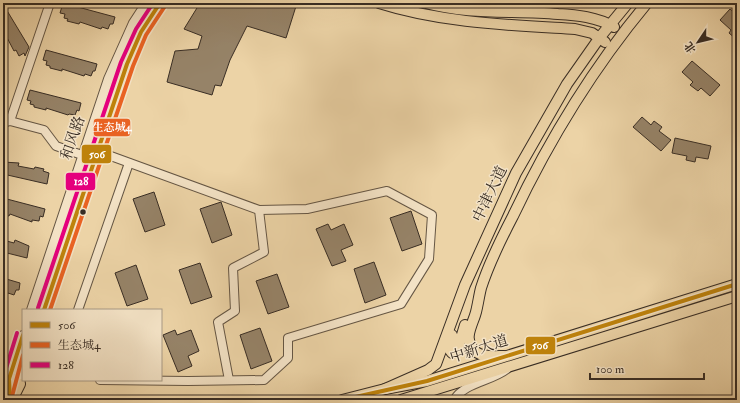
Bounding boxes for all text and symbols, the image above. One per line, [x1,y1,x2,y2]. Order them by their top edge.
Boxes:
north arrow [678,22,718,62]
text: 北 [682,39,699,56]
street label: 和风路 [57,114,89,162]
line badge: 生态城4 [93,118,131,137]
text: 生态城4 [93,121,133,135]
line badge: 506 [81,144,112,164]
text: 506 [89,148,106,161]
street label: 中津大道 [468,163,512,225]
line badge: 128 [65,172,96,191]
text: 128 [74,175,89,188]
unlabelled marker [78,207,88,217]
legend [22,309,162,381]
text: 506 [58,318,76,333]
street label: 中新大道 [448,331,510,367]
line badge: 506 [525,336,556,355]
text: 生态城4 [58,338,101,353]
text: 506 [532,339,549,352]
scale bar [590,355,704,381]
text: 128 [58,358,74,373]
text: 100 m [596,362,625,377]

